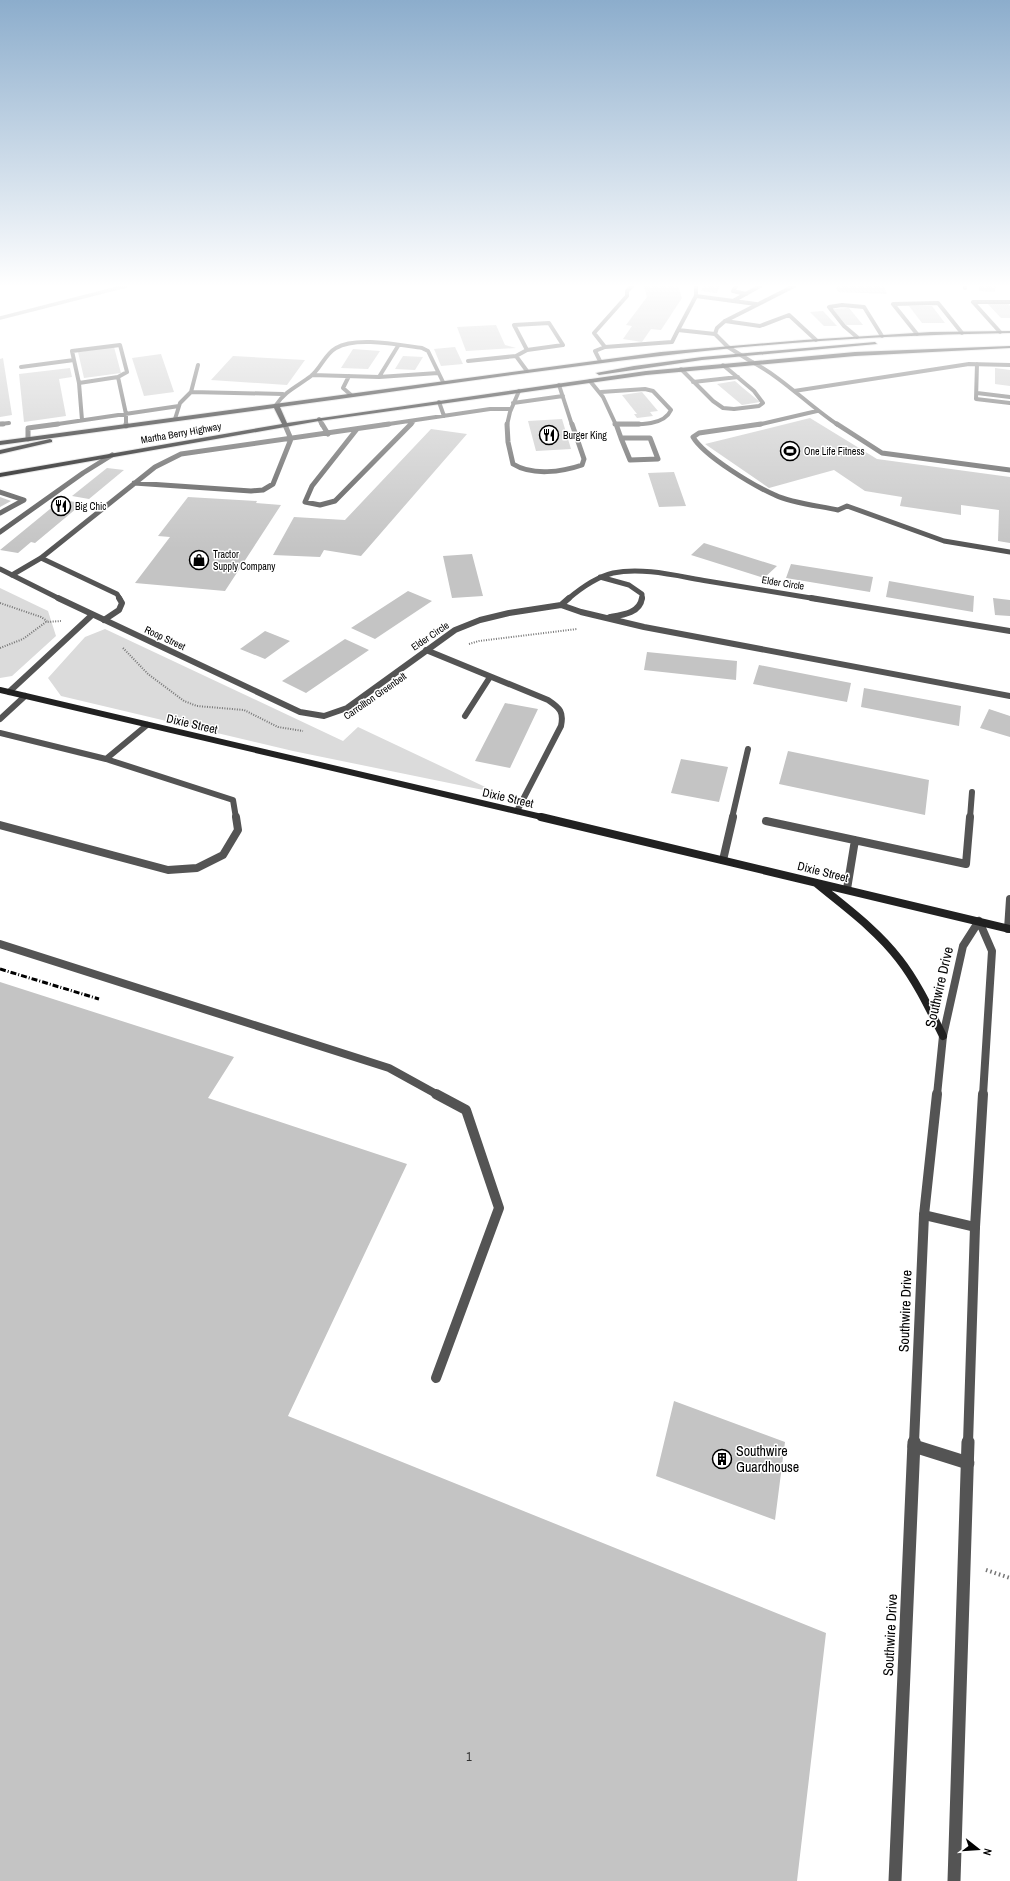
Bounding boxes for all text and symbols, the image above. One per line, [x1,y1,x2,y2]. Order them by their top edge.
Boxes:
street label: Martha Berry Highway [140,419,223,446]
restaurant icon: Burger King [538,424,560,446]
place label: Burger King [563,429,607,442]
sports icon: One Life Fitness [779,440,801,462]
place label: One Life Fitness [804,445,865,458]
restaurant icon: Big Chic [50,495,72,517]
place label: Big Chic [75,500,106,513]
place label: Tractor Supply Company [213,548,276,573]
shop icon: Tractor Supply Company [188,549,210,571]
street label: Elder Circle [761,573,806,593]
street label: Elder Circle [409,618,452,653]
street label: Roop Street [142,623,188,653]
street label: Carrollton Greenbelt [341,669,410,723]
street label: Dixie Street [165,710,219,738]
street label: Dixie Street [481,784,535,812]
street label: Dixie Street [796,858,850,886]
street label: Southwire Drive [921,945,957,1029]
street label: Southwire Drive [895,1270,915,1352]
place label: Southwire Guardhouse [736,1442,799,1476]
building icon: Southwire Guardhouse [711,1448,733,1470]
street label: Southwire Drive [879,1593,901,1677]
house number: 1 [466,1749,472,1765]
north arrow [958,1829,998,1869]
text: N [980,1847,995,1857]

